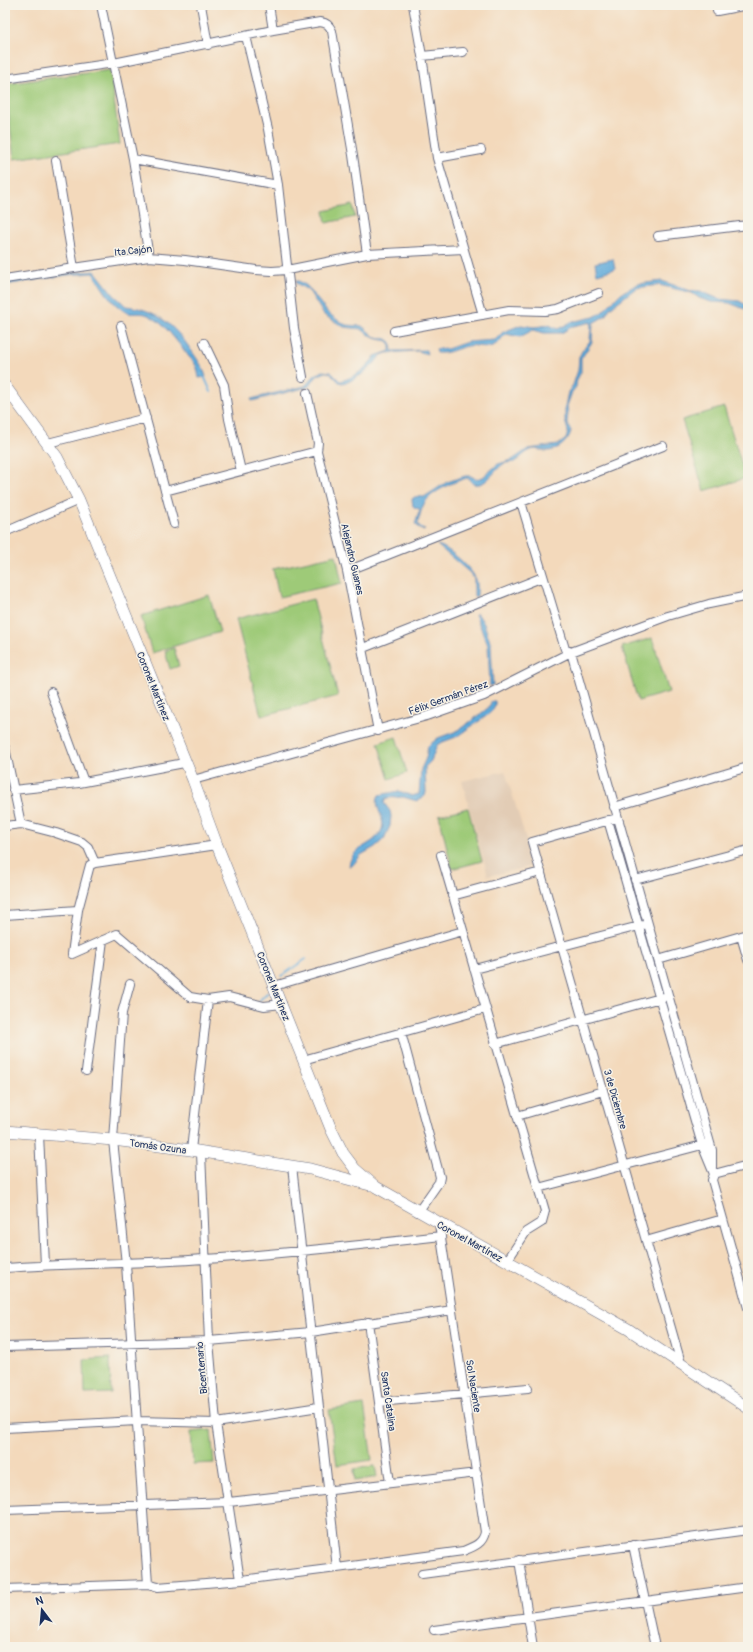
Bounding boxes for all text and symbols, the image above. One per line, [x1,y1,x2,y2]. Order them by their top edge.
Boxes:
street label: Ita Cajón [114,243,153,259]
street label: Alejandro Guanes [338,522,366,597]
street label: Coronel Martínez [134,650,172,723]
street label: Félix Germán Pérez [407,678,490,718]
street label: Coronel Martínez [254,950,292,1023]
street label: 3 de Diciembre [601,1068,629,1131]
street label: Tomás Ozuna [129,1137,187,1157]
street label: Coronel Martínez [435,1219,505,1265]
street label: Bicentenario [194,1341,210,1395]
street label: Sol Naciente [463,1359,483,1413]
street label: Santa Catalina [378,1371,398,1432]
north arrow [22,1590,62,1630]
text: N [34,1593,45,1608]

